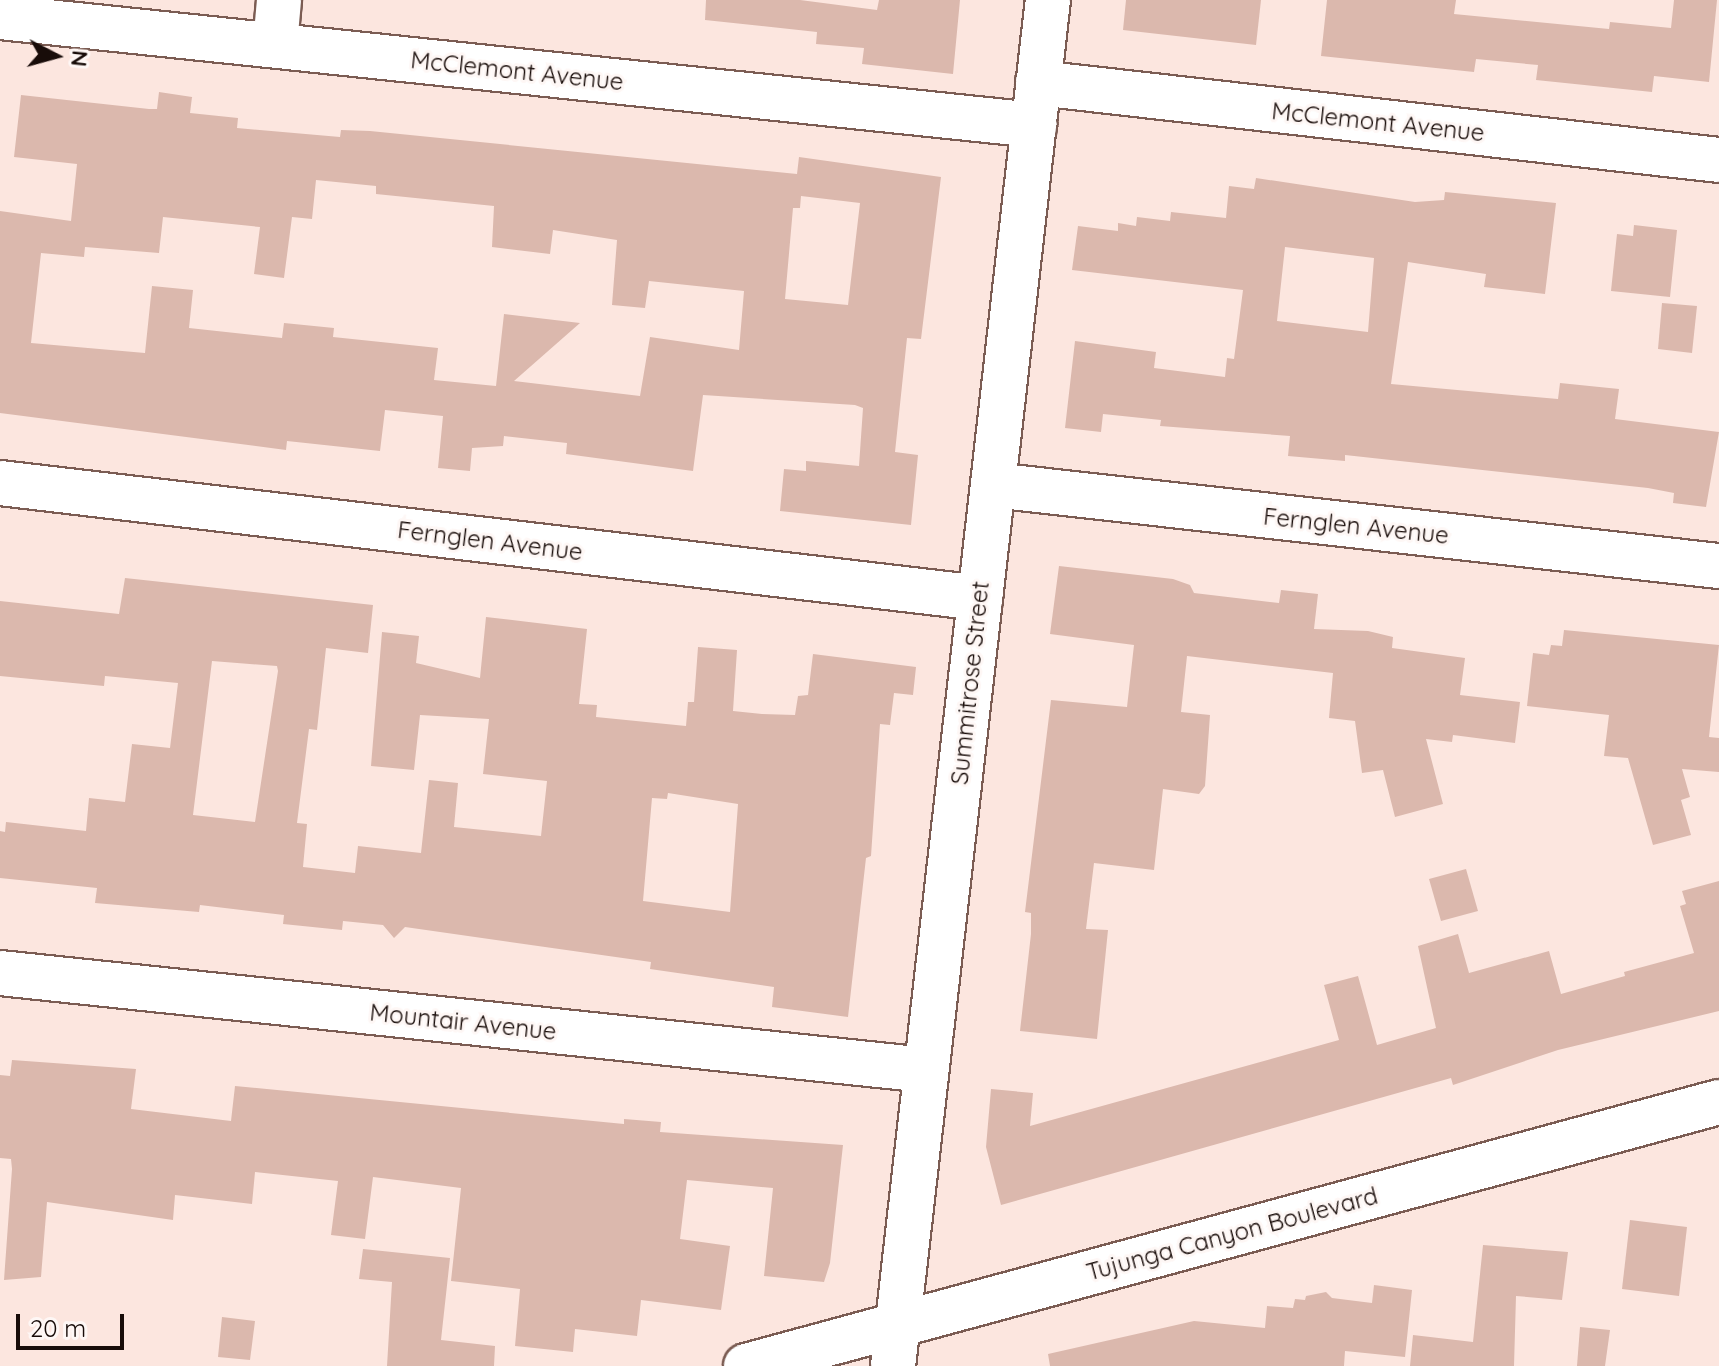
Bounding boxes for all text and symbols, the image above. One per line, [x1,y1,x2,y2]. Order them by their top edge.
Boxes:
north arrow [16,16,96,96]
street label: McClemont Avenue [409,46,625,96]
text: N [65,49,95,68]
street label: McClemont Avenue [1270,97,1486,147]
street label: Fernglen Avenue [1262,502,1450,550]
street label: Fernglen Avenue [396,515,584,567]
street label: Summitrose Street [945,580,995,786]
street label: Mountair Avenue [368,998,558,1046]
street label: Tujunga Canyon Boulevard [1083,1181,1381,1287]
scale bar [20,1298,128,1348]
text: 20 m [30,1313,86,1343]

